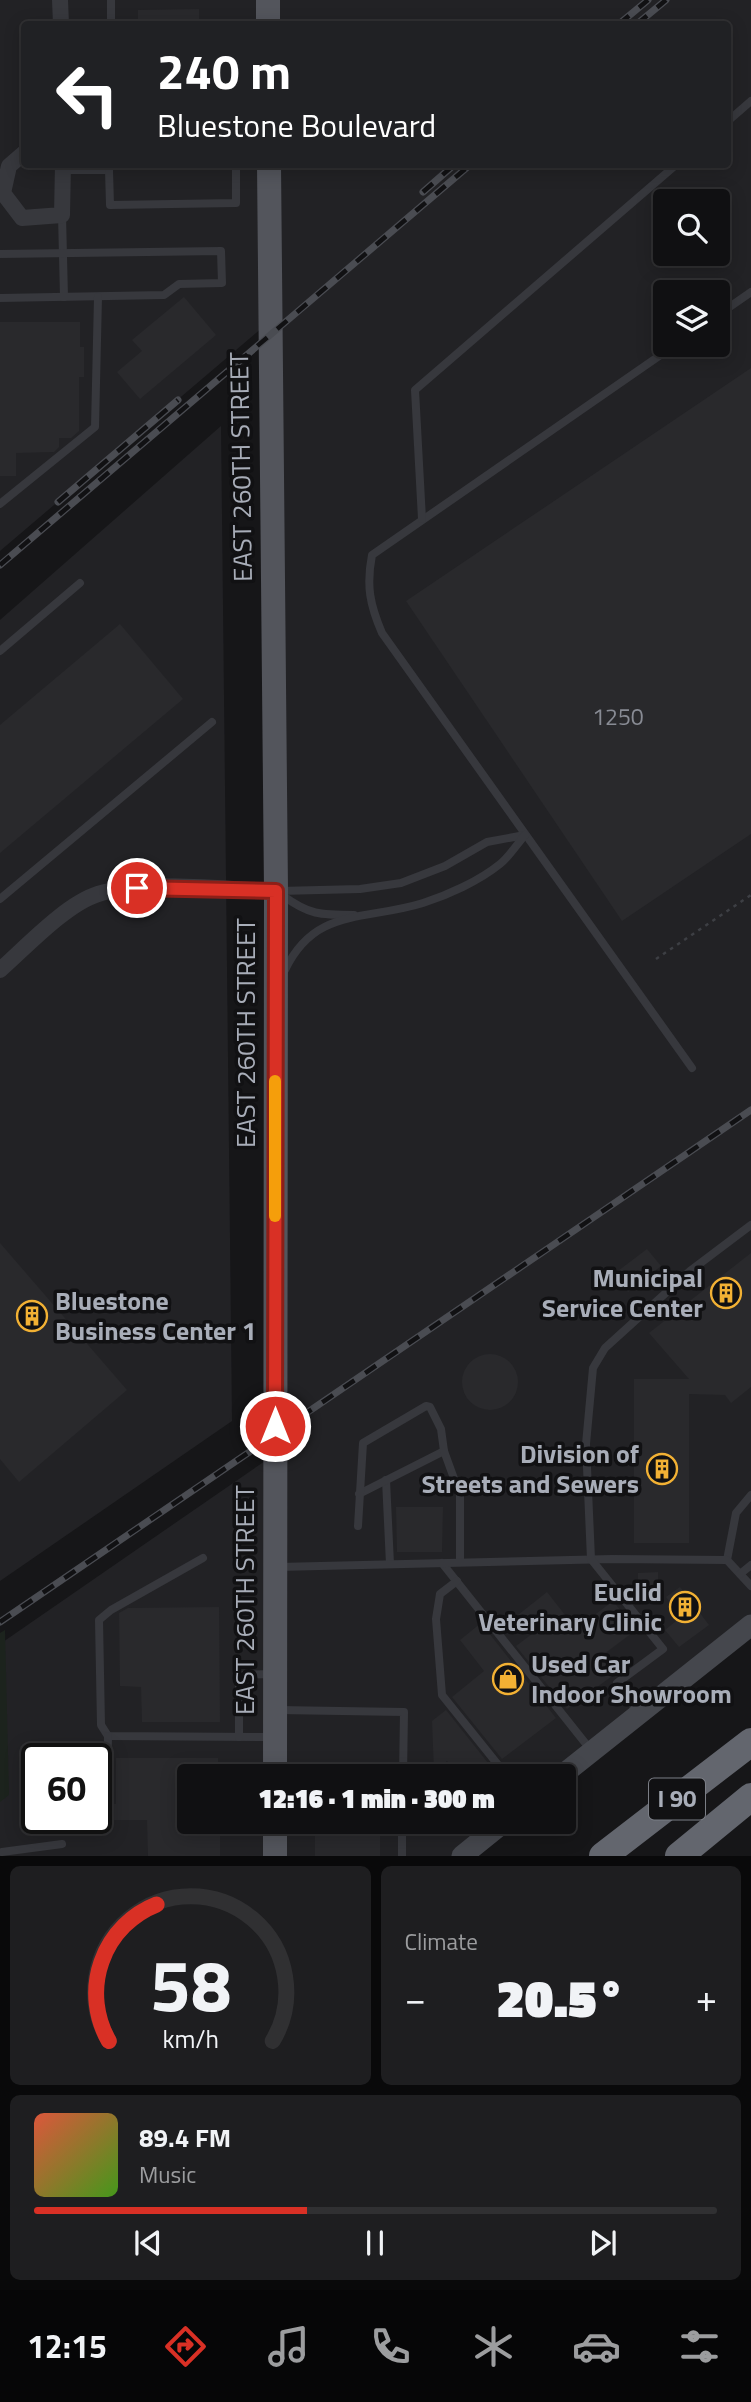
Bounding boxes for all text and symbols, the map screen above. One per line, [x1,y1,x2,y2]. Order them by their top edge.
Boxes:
text: 240 m [157,33,291,108]
icon: left [42,49,133,140]
text: Bluestone Boulevard [157,101,436,149]
map controls [653,189,730,357]
button: search [653,189,730,266]
button: layers [653,280,730,357]
street label: EAST 260TH STREET [219,351,262,582]
house number: 1250 [592,699,644,734]
pin [107,858,167,918]
icon: arrive [118,869,156,907]
street label: EAST 260TH STREET [226,918,265,1148]
place label: Municipal Service Center [542,1258,703,1327]
building icon: Municipal Service Center [709,1276,743,1310]
place label: Bluestone Business Center 1 [55,1281,256,1350]
building icon: Bluestone Business Center 1 [15,1299,49,1333]
position arrow [238,1389,312,1463]
place label: Division of Streets and Sewers [422,1434,639,1503]
building icon: Division of Streets and Sewers [645,1452,679,1486]
street label: EAST 260TH STREET [225,1485,264,1715]
place label: Euclid Veterinary Clinic [478,1572,662,1641]
building icon: Euclid Veterinary Clinic [668,1590,702,1624]
place label: Used Car Indoor Showroom [531,1644,732,1713]
shop icon: Used Car Indoor Showroom [491,1662,525,1696]
speed limit sign: 60 [21,1743,112,1834]
road number: I 90 [649,1778,705,1820]
text: 12:16 · 1 min · 300 m [258,1779,495,1818]
text: Climate [405,1924,478,1959]
text: 58 [149,1930,231,2040]
text: 20.5° [496,1958,625,2037]
text: − [405,1969,426,2027]
text: + [696,1969,717,2027]
text: km/h [162,2020,219,2058]
text: 89.4 FM [139,2118,231,2157]
text: Music [139,2157,196,2192]
icon: previous [129,2224,167,2262]
icon: pause [356,2224,394,2262]
icon: next [584,2224,622,2262]
text: 12:15 [27,2322,107,2370]
icon: directions [161,2322,210,2371]
icon: music [264,2322,313,2371]
icon: phone [366,2322,415,2371]
icon: climate [469,2322,518,2371]
icon: car [572,2322,621,2371]
icon: filters [675,2322,724,2371]

